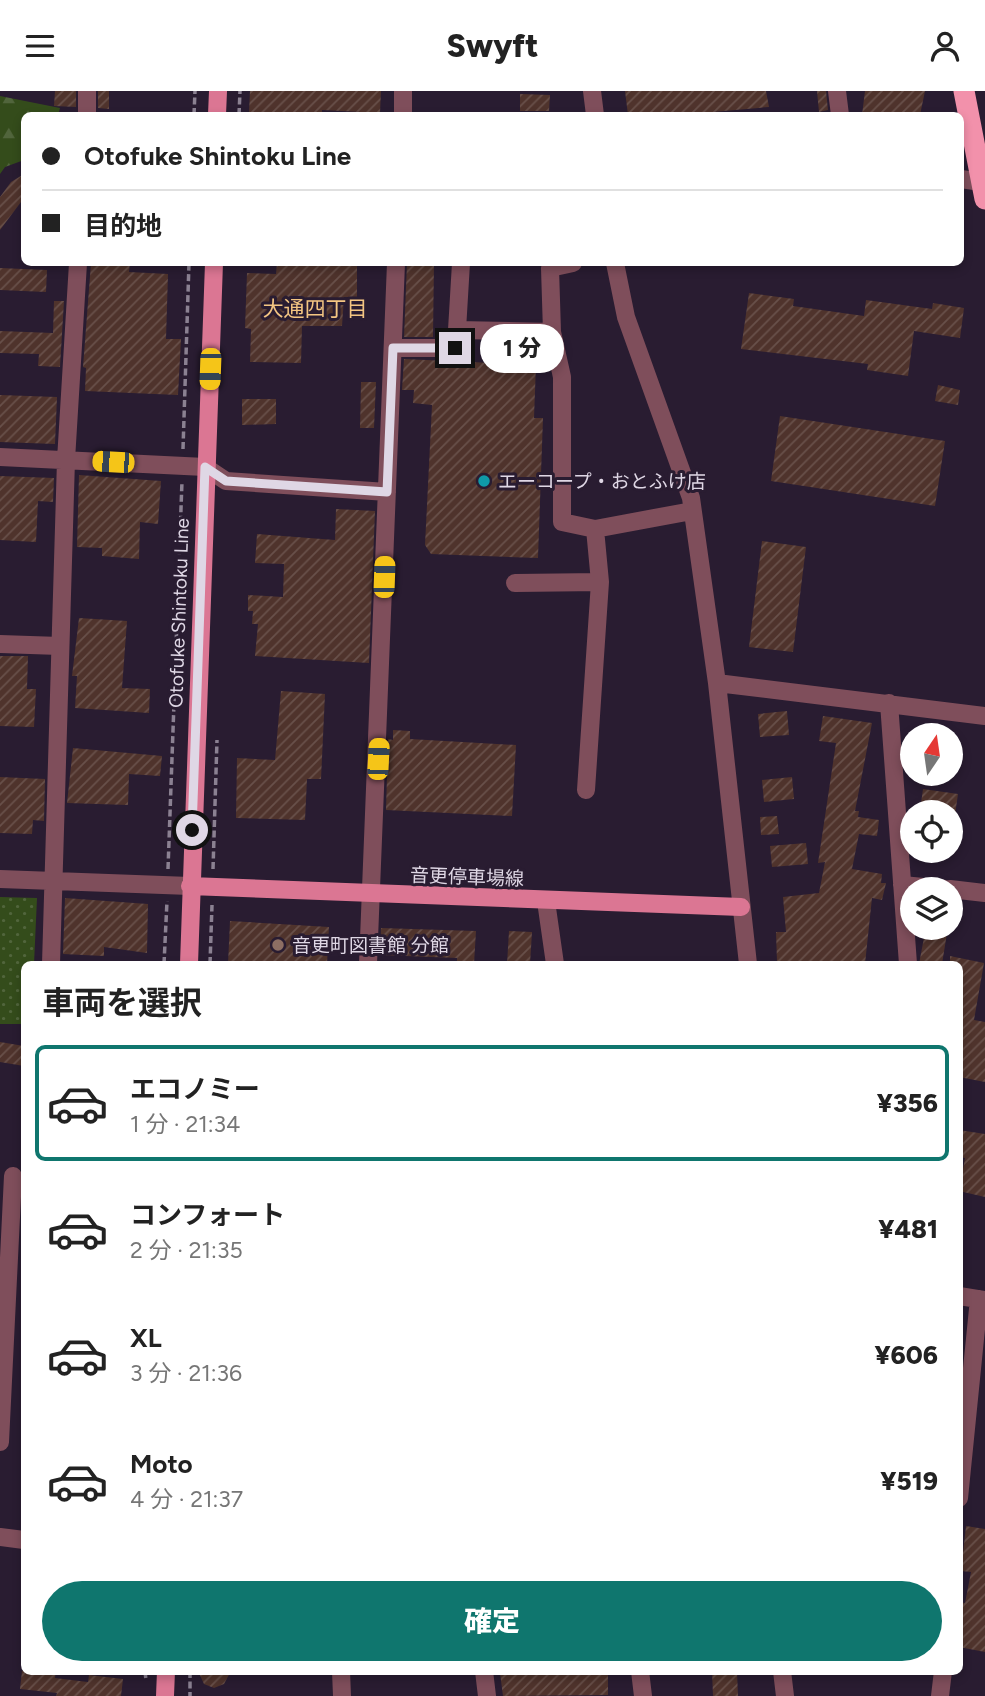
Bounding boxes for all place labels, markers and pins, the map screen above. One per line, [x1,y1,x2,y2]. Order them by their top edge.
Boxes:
place label: エーコープ・おとふけ店 [498,470,706,493]
marker: エーコープ・おとふけ店 [476,473,492,489]
place label: 音更町図書館 分館 [292,934,449,957]
marker: 音更町図書館 分館 [270,937,286,953]

